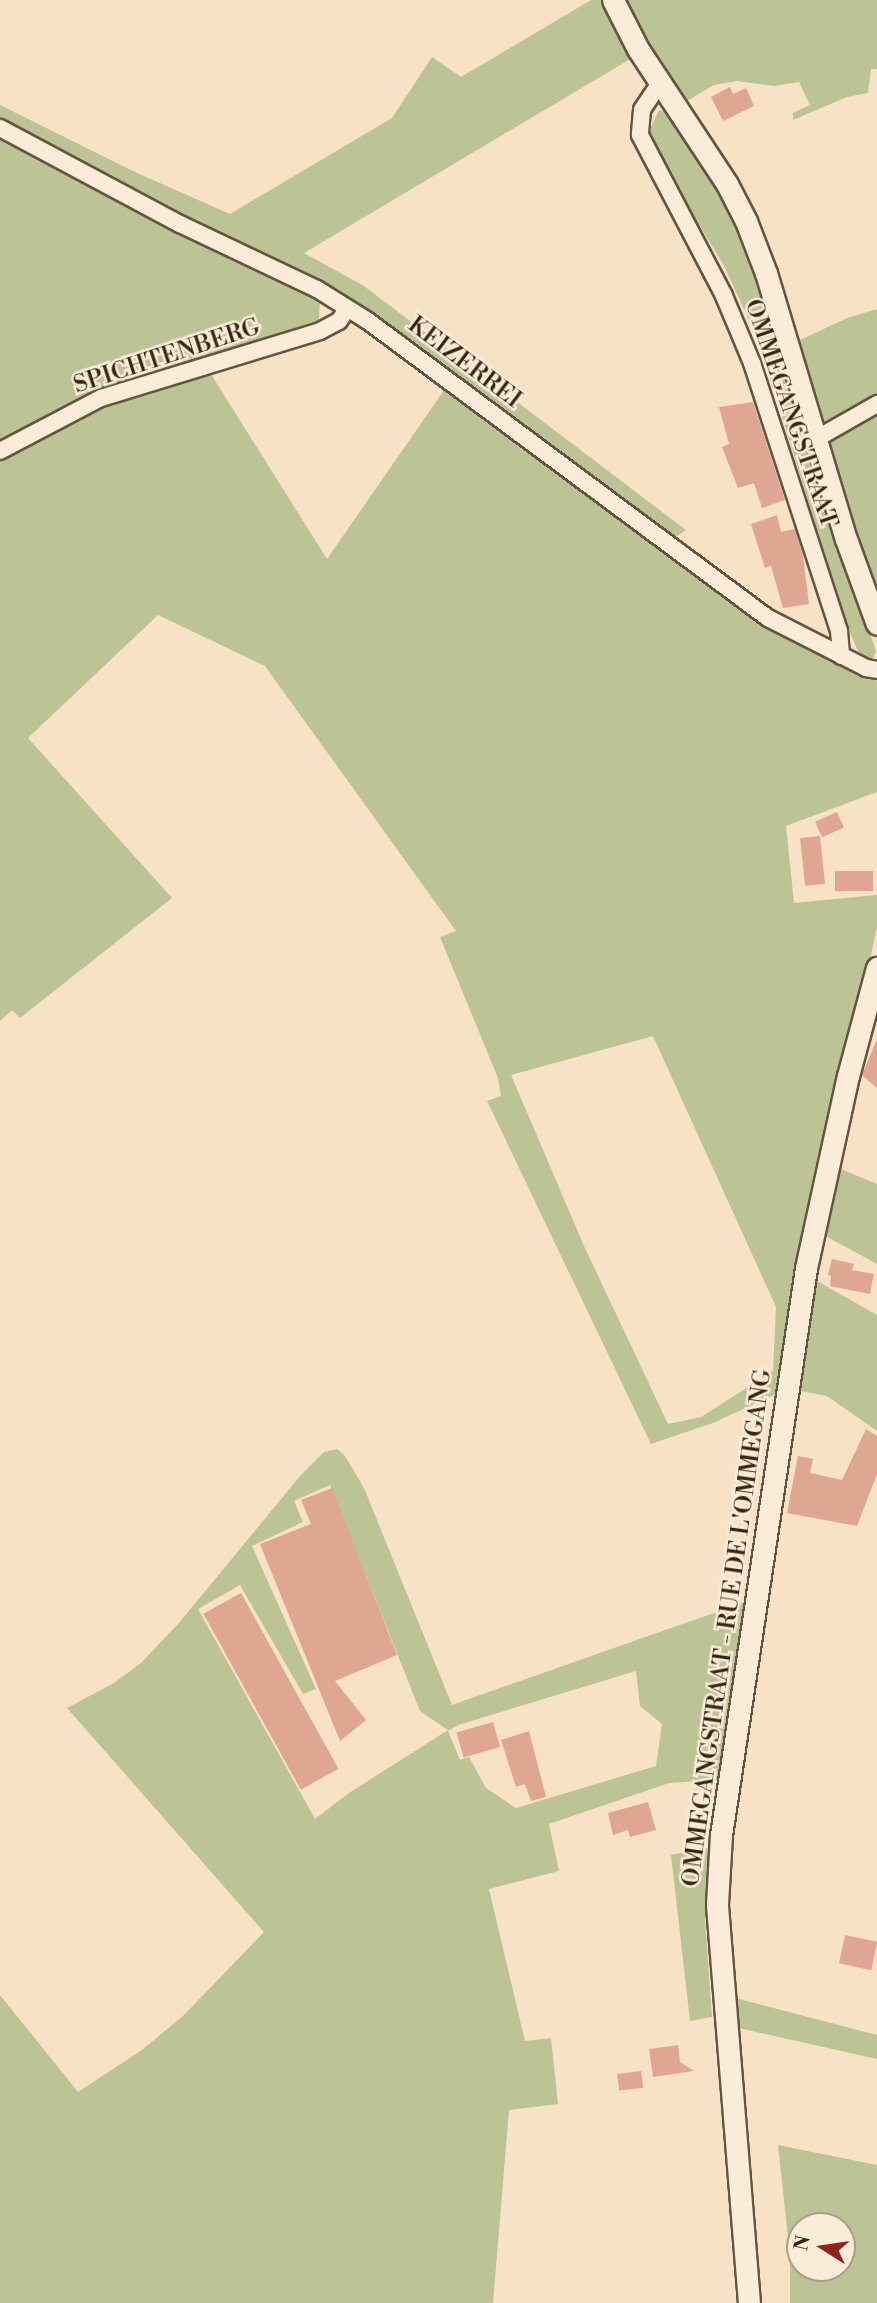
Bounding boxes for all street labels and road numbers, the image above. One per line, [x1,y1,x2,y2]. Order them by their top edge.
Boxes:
street label: OMMEGANGSTRAAT [737,296,843,532]
street label: KEIZERREI [402,311,526,415]
street label: SPICHTENBERG [70,313,264,401]
street label: OMMEGANGSTRAAT - RUE DE L'OMMEGANG [677,1367,779,1889]

